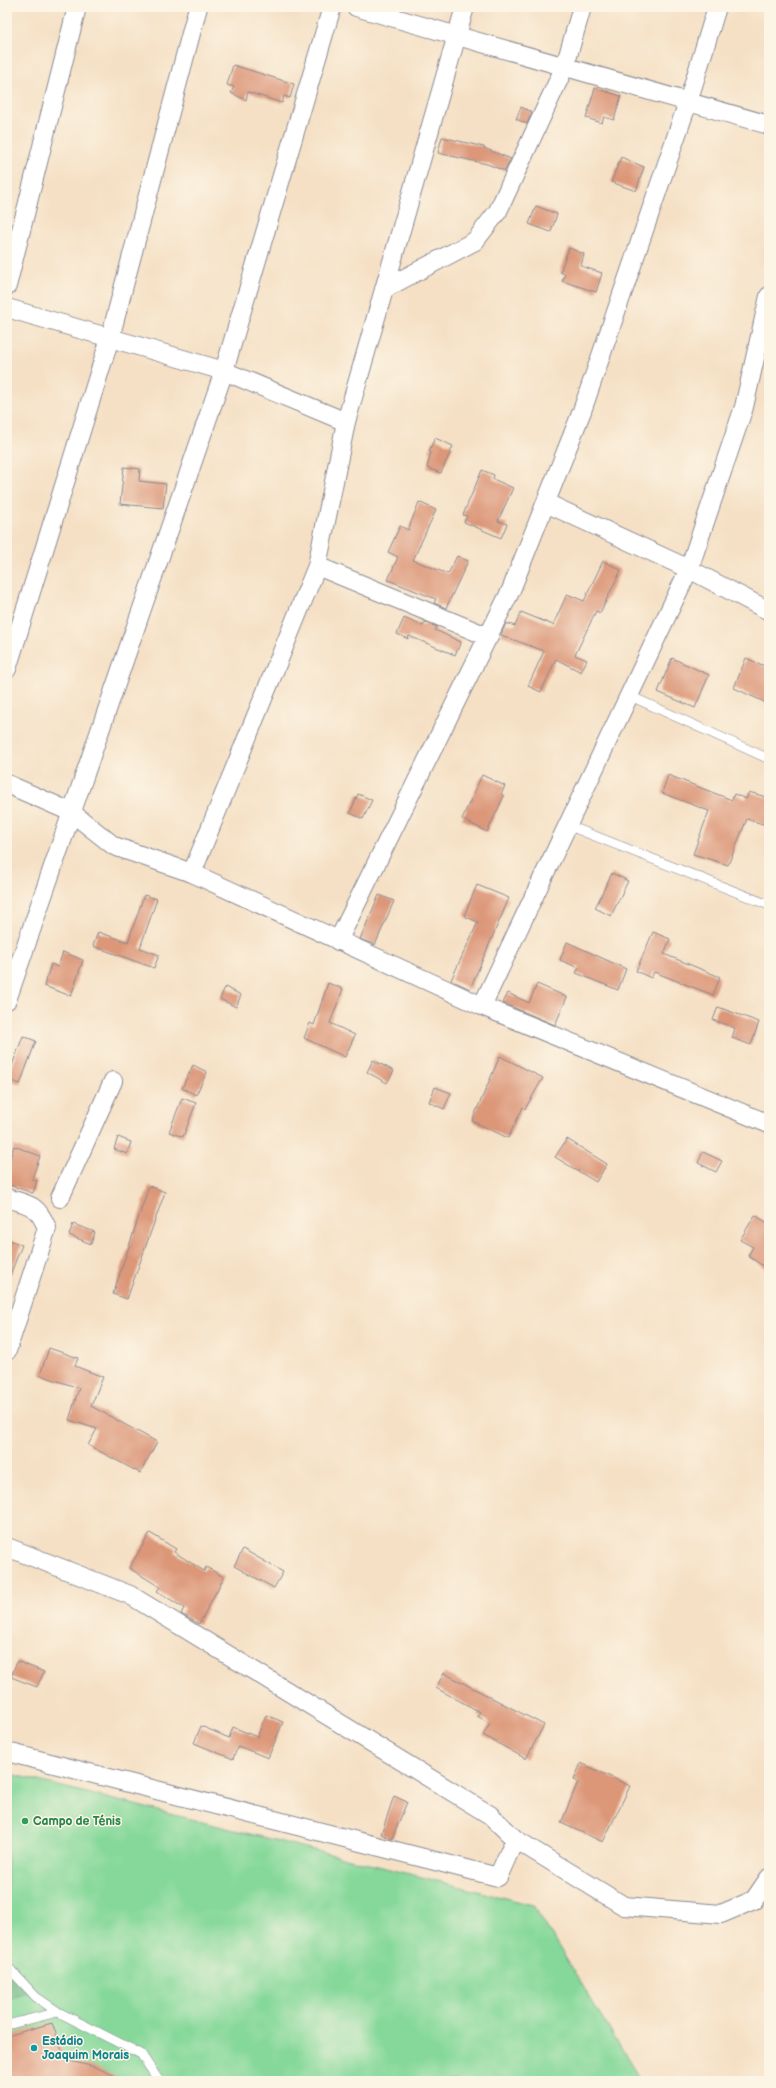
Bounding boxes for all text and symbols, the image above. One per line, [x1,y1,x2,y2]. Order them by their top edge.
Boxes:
place label: Campo de Ténis [33,1814,121,1829]
marker: Campo de Ténis [20,1816,30,1826]
place label: Estádio Joaquim Morais [42,2034,129,2063]
marker: Estádio Joaquim Morais [29,2043,39,2053]

